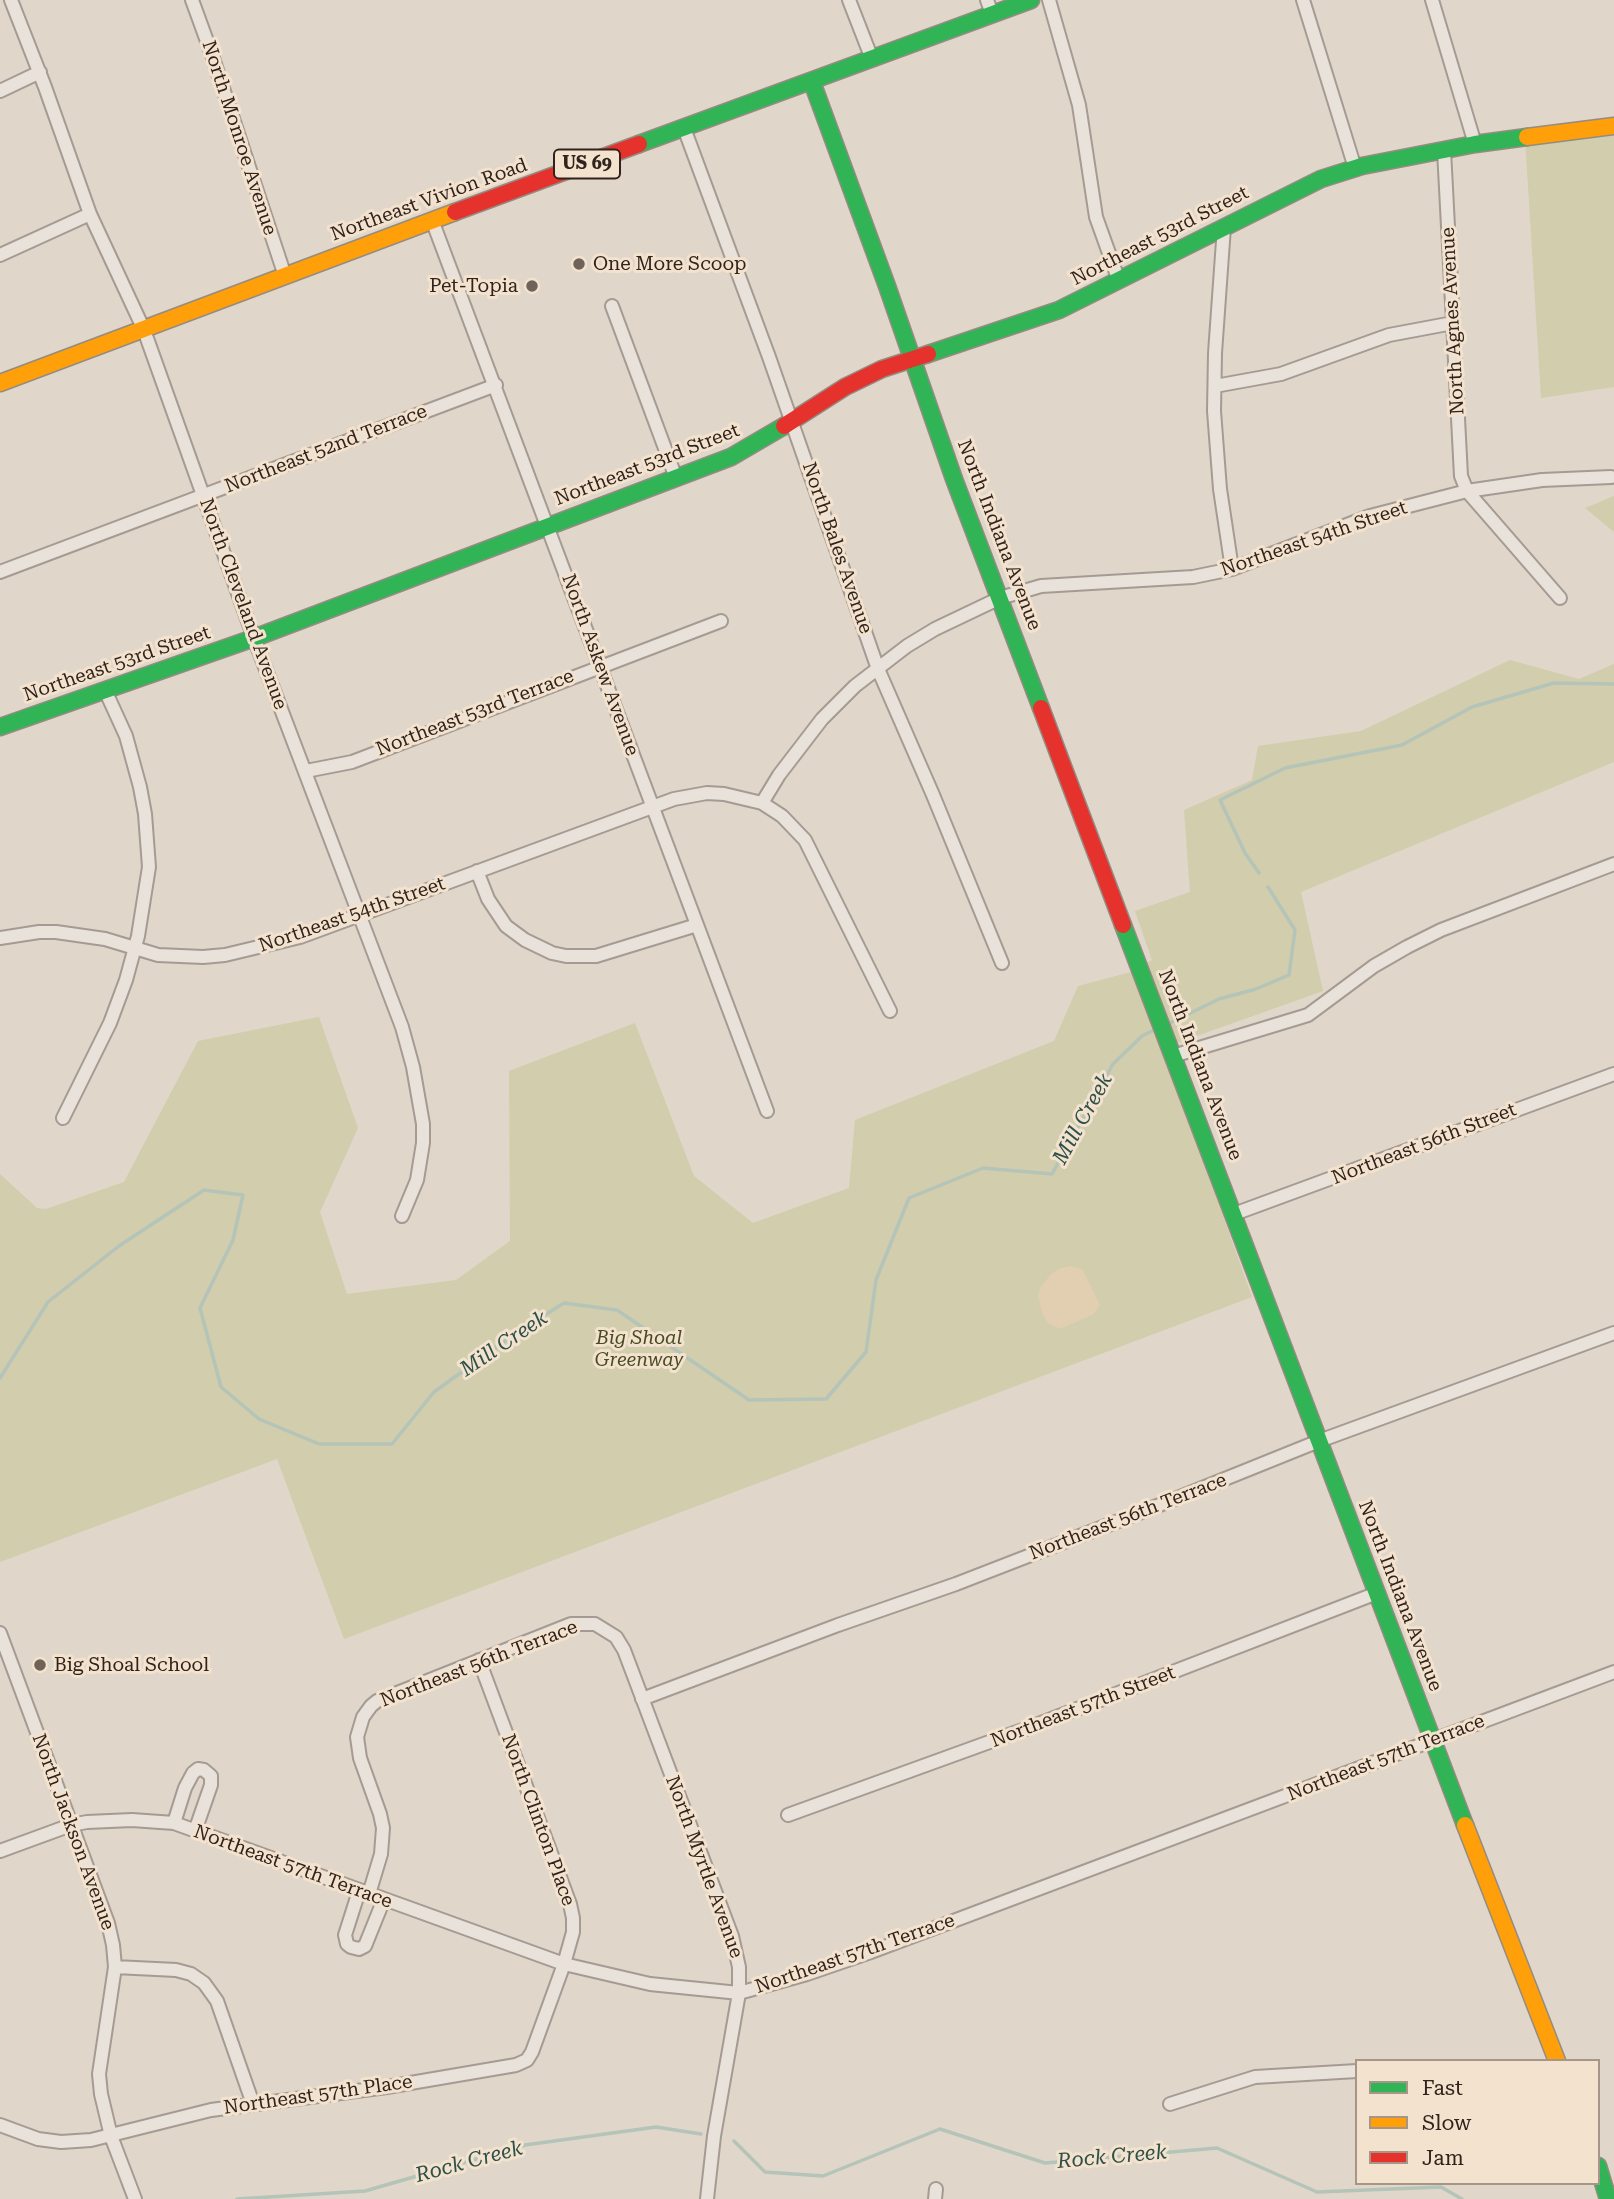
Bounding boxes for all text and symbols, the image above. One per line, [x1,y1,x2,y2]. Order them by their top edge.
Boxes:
street label: North Monroe Avenue [197,38,281,238]
road number: US 69 [554,149,620,178]
street label: Northeast Vivion Road [328,154,530,246]
street label: Northeast 53rd Street [1067,181,1253,291]
street label: North Agnes Avenue [1437,227,1469,415]
place label: One More Scoop [593,253,747,275]
marker: One More Scoop [571,256,587,272]
place label: Pet-Topia [429,275,518,297]
marker: Pet-Topia [524,278,540,294]
street label: Northeast 52nd Terrace [222,400,430,498]
street label: Northeast 53rd Street [551,419,743,511]
street label: North Indiana Avenue [952,436,1046,634]
street label: North Bales Avenue [797,459,877,637]
street label: North Cleveland Avenue [194,495,292,713]
street label: Northeast 54th Street [1218,496,1410,582]
street label: North Askew Avenue [556,571,644,759]
street label: Northeast 53rd Street [21,621,213,707]
street label: Northeast 53rd Terrace [373,665,577,761]
street label: Northeast 54th Street [256,872,448,958]
street label: North Indiana Avenue [1153,966,1247,1164]
water label: Mill Creek [1048,1069,1118,1169]
street label: Northeast 56th Street [1329,1098,1519,1190]
water label: Mill Creek [456,1306,552,1382]
park label: Big Shoal Greenway [595,1327,683,1371]
street label: Northeast 56th Terrace [1026,1469,1230,1565]
street label: North Indiana Avenue [1353,1497,1447,1695]
street label: Northeast 56th Terrace [377,1616,581,1712]
place label: Big Shoal School [54,1654,209,1676]
marker: Big Shoal School [32,1657,48,1673]
street label: Northeast 57th Street [988,1661,1178,1753]
street label: Northeast 57th Terrace [1284,1710,1488,1806]
street label: North Jackson Avenue [27,1731,119,1933]
street label: North Clinton Place [496,1731,580,1909]
street label: North Myrtle Avenue [660,1773,748,1961]
street label: Northeast 57th Terrace [191,1820,395,1914]
street label: Northeast 57th Terrace [752,1909,958,1999]
legend [1355,2059,1600,2185]
street label: Northeast 57th Place [222,2070,414,2120]
text: Fast [1422,2076,1463,2100]
text: Slow [1422,2111,1471,2135]
water label: Rock Creek [413,2136,525,2188]
water label: Rock Creek [1056,2140,1168,2174]
text: Jam [1422,2146,1464,2170]

